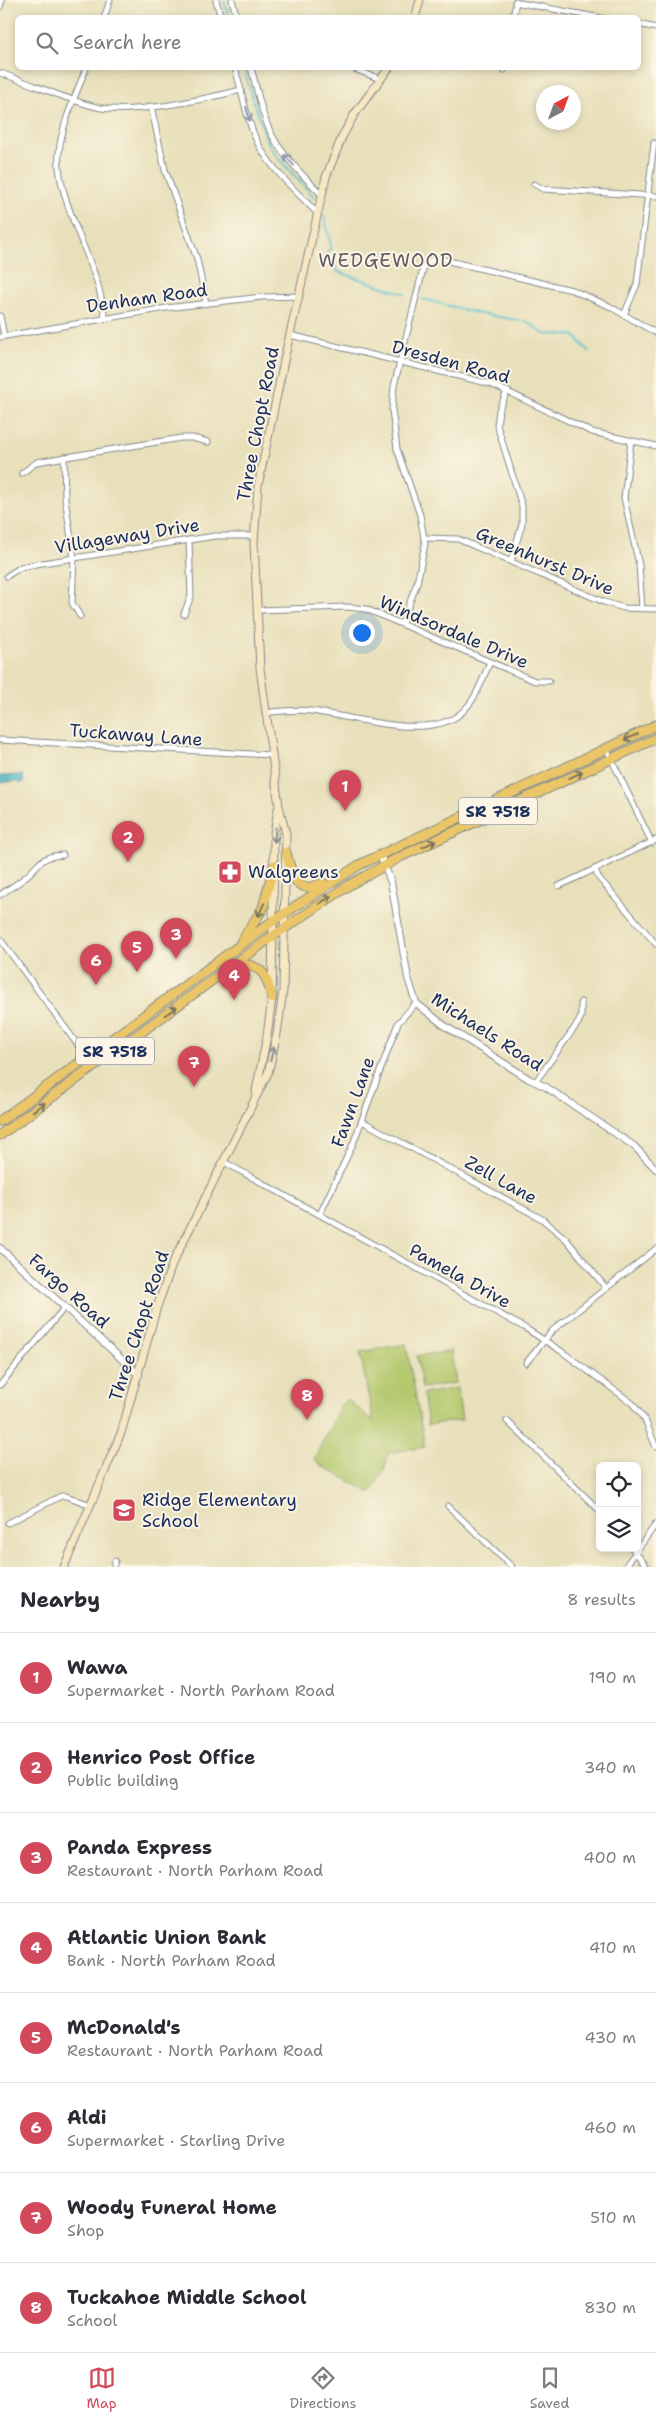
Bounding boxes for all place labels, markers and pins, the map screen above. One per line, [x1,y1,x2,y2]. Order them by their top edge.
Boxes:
pin: 1 [329,770,361,811]
pin: 2 [112,821,144,862]
pharmacy icon: Walgreens [217,859,243,885]
place label: Walgreens [248,860,339,884]
pin: 3 [160,918,192,959]
pin: 5 [121,931,153,972]
pin: 6 [80,944,112,985]
pin: 4 [218,959,250,1000]
pin: 7 [178,1046,210,1087]
pin: 8 [291,1379,323,1420]
place label: Ridge Elementary School [142,1488,297,1533]
school or university icon: Ridge Elementary School [111,1497,137,1523]

